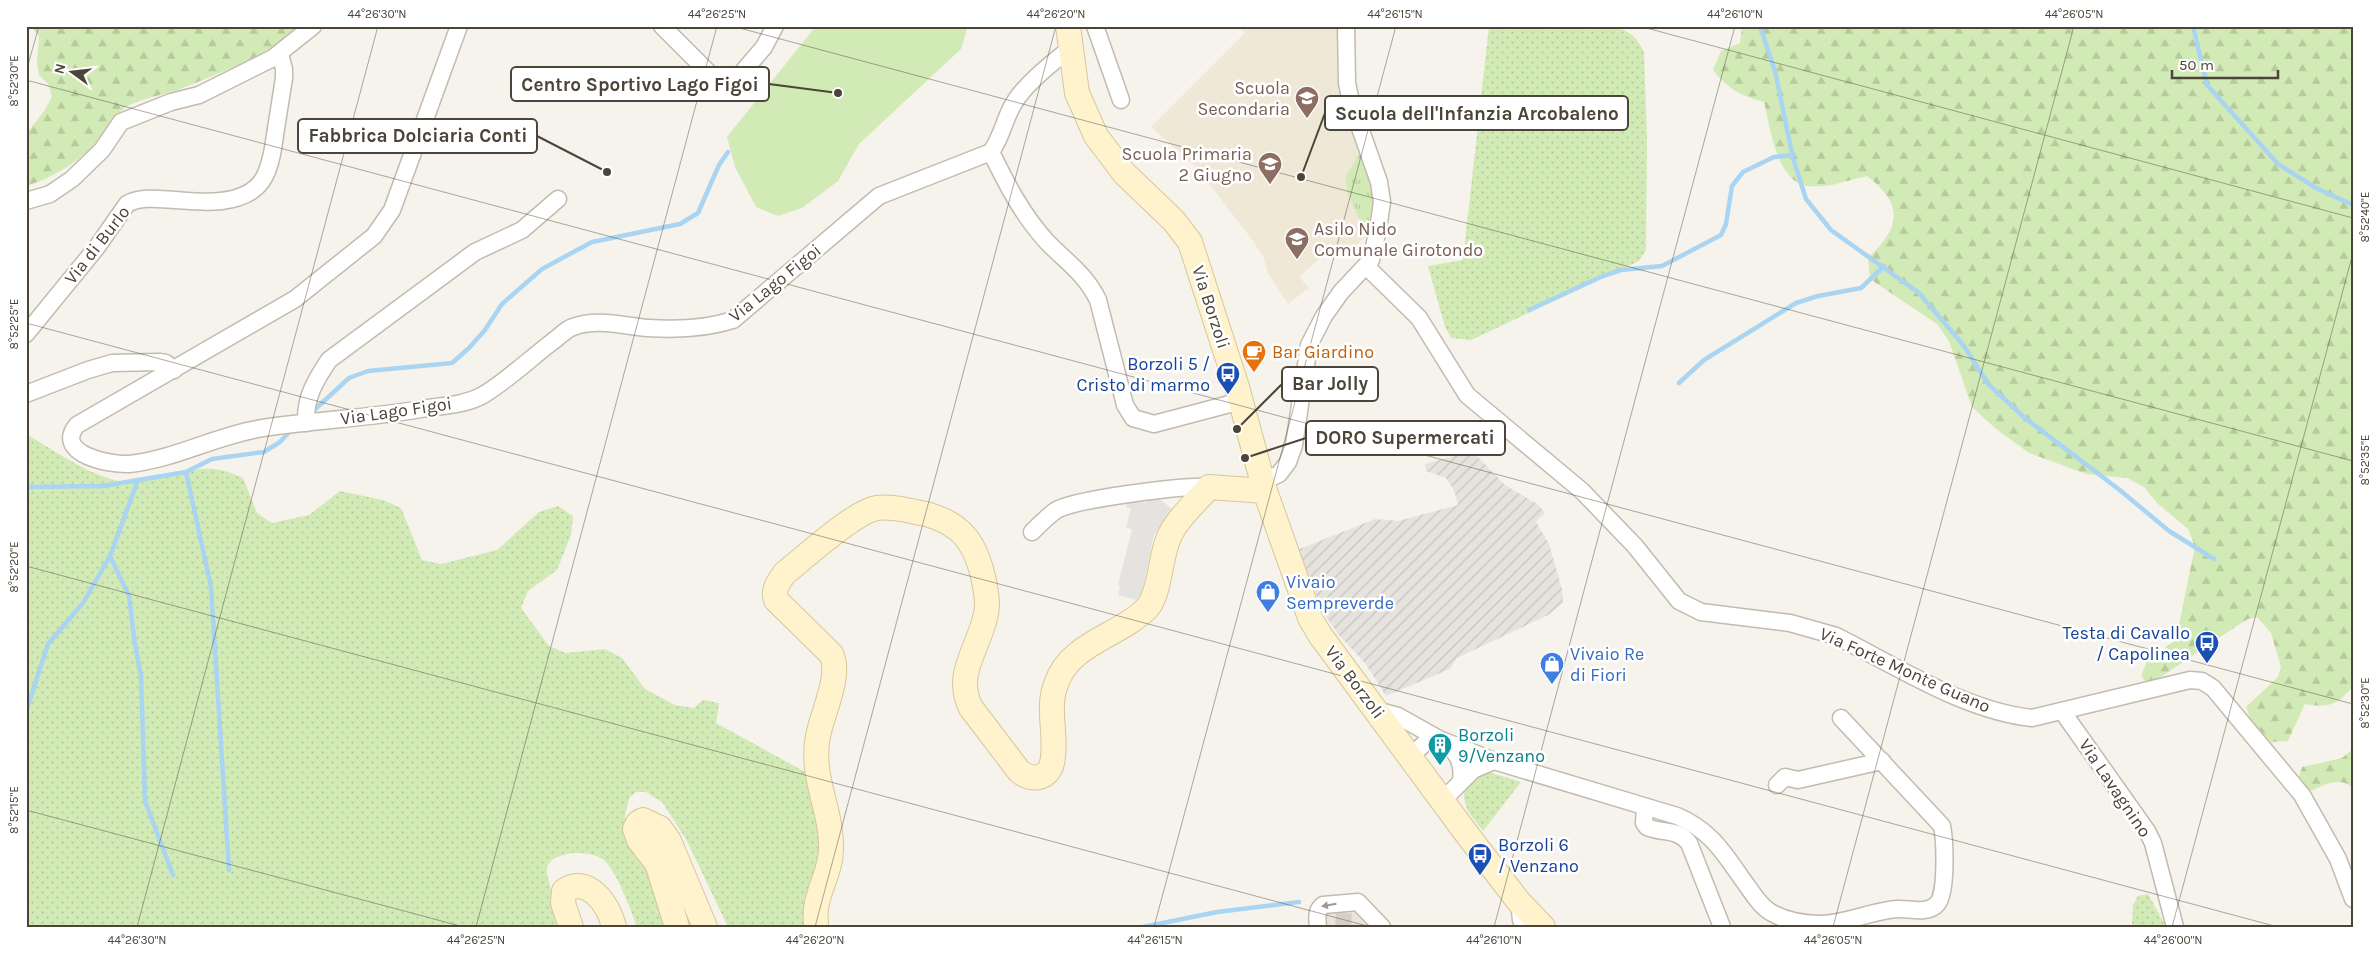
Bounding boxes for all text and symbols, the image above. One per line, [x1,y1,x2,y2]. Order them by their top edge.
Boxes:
text: 44°26'30"N [347,7,407,21]
text: 44°26'25"N [688,7,746,21]
text: 44°26'20"N [1027,7,1085,21]
text: 44°26'15"N [1367,7,1423,21]
text: 44°26'10"N [1707,7,1763,21]
text: 44°26'05"N [2045,7,2103,21]
north arrow [48,48,98,98]
scale bar [2172,48,2278,80]
text: 8°52'30"E [7,55,21,107]
text: 50 m [2179,56,2214,74]
text: N [50,62,69,76]
callout: Centro Sportivo Lago Figoi [511,67,769,101]
text: Centro Sportivo Lago Figoi [521,74,759,96]
place label: Scuola Secondaria [1198,77,1290,120]
school or university icon: Scuola Secondaria [1294,85,1320,119]
callout: Scuola dell'Infanzia Arcobaleno [1325,96,1628,130]
text: Scuola dell'Infanzia Arcobaleno [1335,103,1619,125]
callout: Fabbrica Dolciaria Conti [298,119,537,153]
text: Fabbrica Dolciaria Conti [308,125,528,147]
place label: Scuola Primaria 2 Giugno [1122,143,1252,186]
school or university icon: Scuola Primaria 2 Giugno [1257,151,1283,185]
text: 8°52'40"E [2358,191,2372,243]
street label: Via di Burlo [60,201,134,289]
place label: Asilo Nido Comunale Girotondo [1314,218,1483,261]
school or university icon: Asilo Nido Comunale Girotondo [1284,226,1310,260]
street label: Via Lago Figoi [724,239,826,327]
street label: Via Borzoli [1187,263,1235,351]
text: 8°52'25"E [7,299,21,349]
cafe icon: Bar Giardino [1241,339,1267,373]
place label: Bar Giardino [1272,341,1374,363]
place label: Borzoli 5 / Cristo di marmo [1077,353,1210,396]
bus stop icon: Borzoli 5 / Cristo di marmo [1215,361,1241,395]
callout: Bar Jolly [1282,367,1378,401]
text: Bar Jolly [1292,373,1368,395]
street label: Via Lago Figoi [339,392,453,430]
callout: DORO Supermercati [1306,421,1505,455]
text: DORO Supermercati [1315,427,1495,449]
text: 8°52'35"E [2358,434,2372,486]
text: 8°52'20"E [7,541,21,593]
place label: Vivaio Sempreverde [1286,571,1394,614]
shop icon: Vivaio Sempreverde [1255,579,1281,613]
street label: Via Forte Monte Guano [1816,622,1994,718]
place label: Testa di Cavallo / Capolinea [2063,622,2190,665]
bus stop icon: Testa di Cavallo / Capolinea [2194,630,2220,664]
street label: Via Borzoli [1320,641,1390,723]
place label: Vivaio Re di Fiori [1570,643,1644,686]
shop icon: Vivaio Re di Fiori [1539,651,1565,685]
text: 8°52'30"E [2358,677,2372,729]
place label: Borzoli 9/Venzano [1458,724,1545,767]
building icon: Borzoli 9/Venzano [1427,732,1453,766]
street label: Via Lavagnino [2074,735,2156,841]
text: 8°52'15"E [7,786,21,834]
place label: Borzoli 6 / Venzano [1498,834,1579,877]
bus stop icon: Borzoli 6 / Venzano [1467,842,1493,876]
one-way arrow [1320,902,1336,910]
text: 44°26'30"N [107,933,167,947]
text: 44°26'25"N [447,933,505,947]
text: 44°26'20"N [786,933,844,947]
text: 44°26'15"N [1127,933,1183,947]
text: 44°26'10"N [1466,933,1522,947]
text: 44°26'05"N [1804,933,1862,947]
text: 44°26'00"N [2143,933,2203,947]

